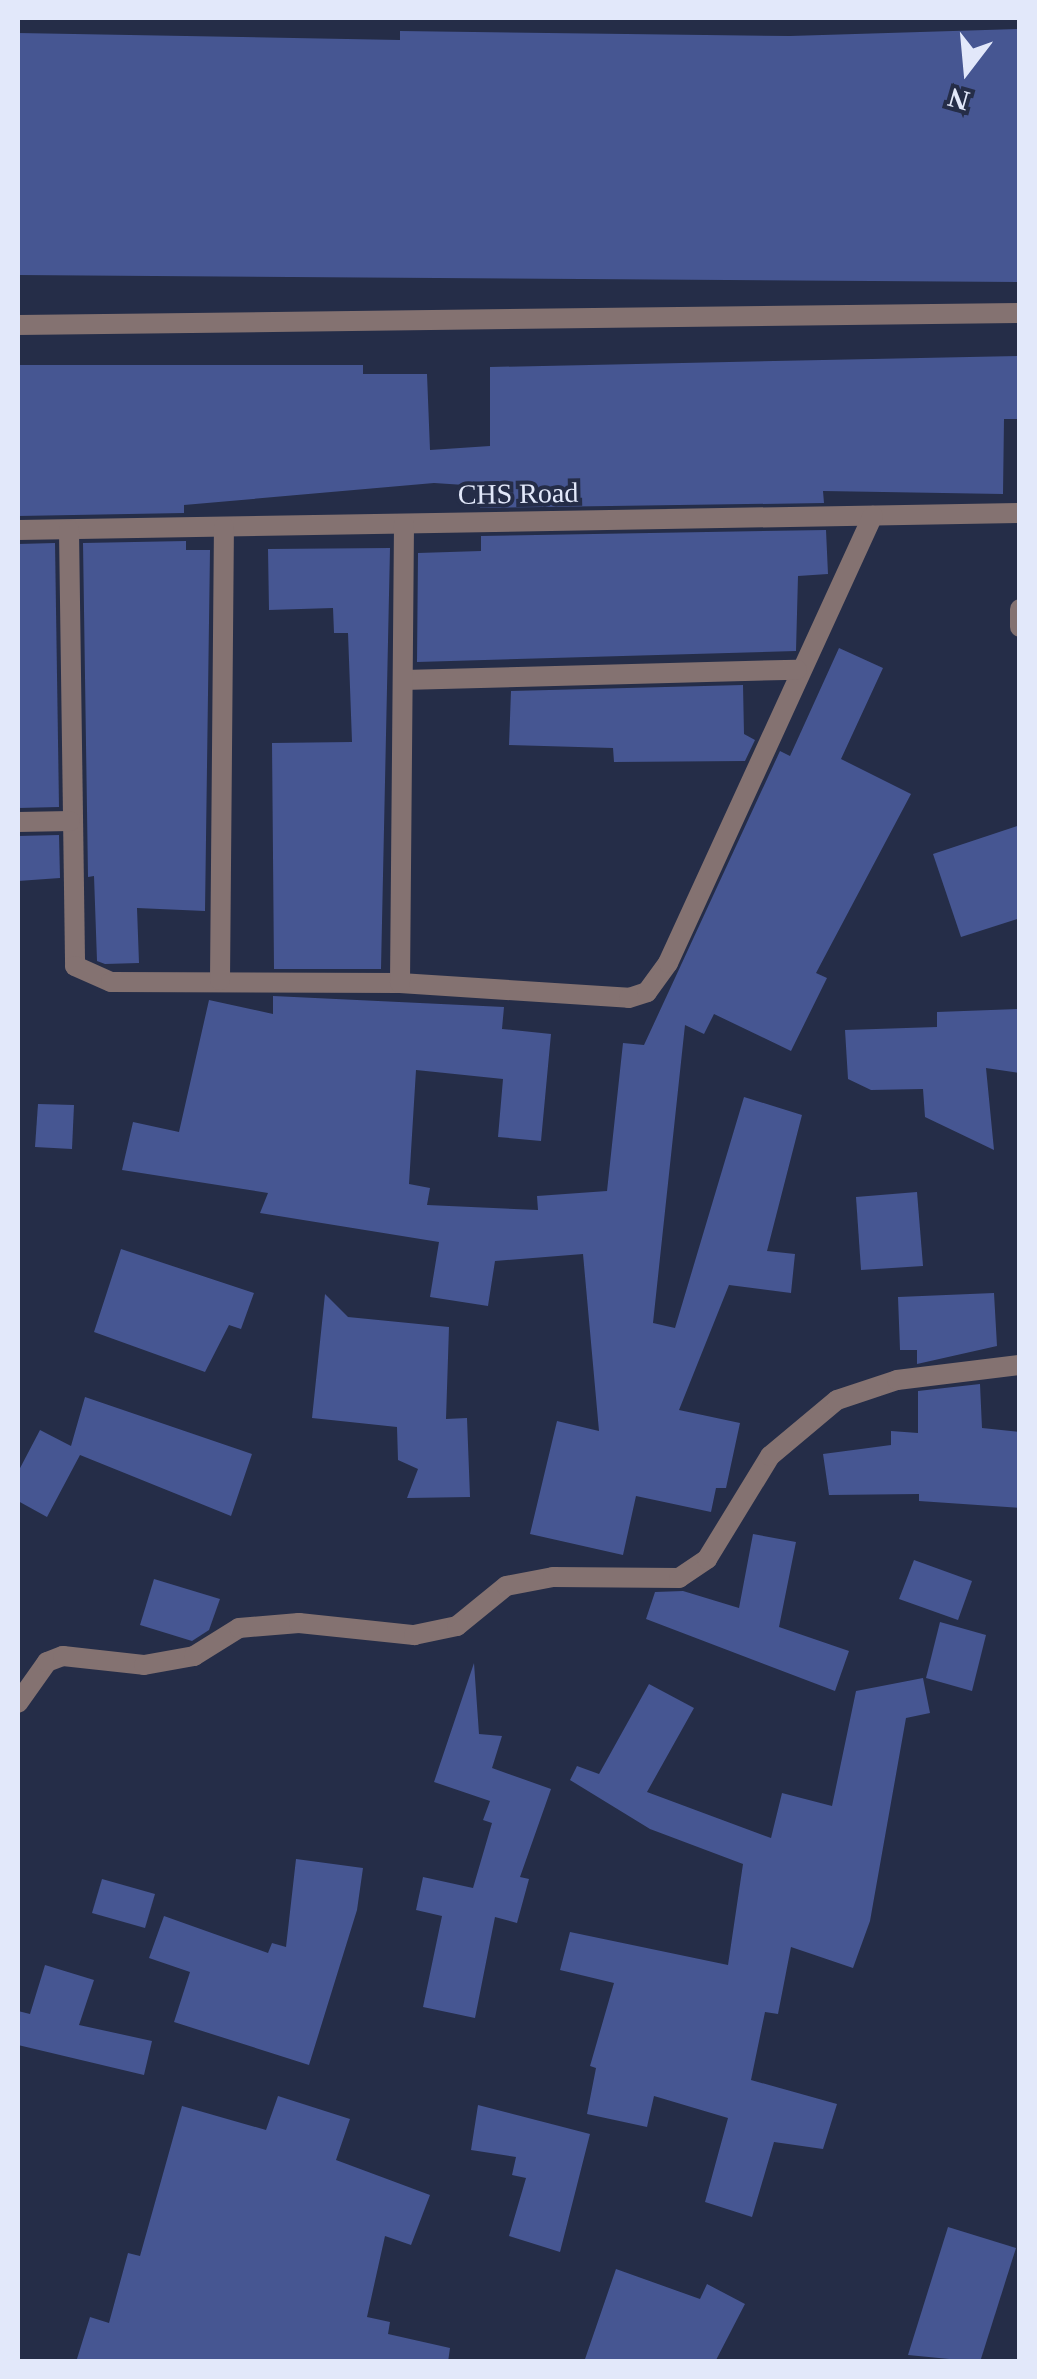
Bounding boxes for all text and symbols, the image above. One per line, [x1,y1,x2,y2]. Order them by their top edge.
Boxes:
north arrow [917,20,1017,120]
text: N [945,82,973,117]
street label: CHS Road [457,476,579,512]

